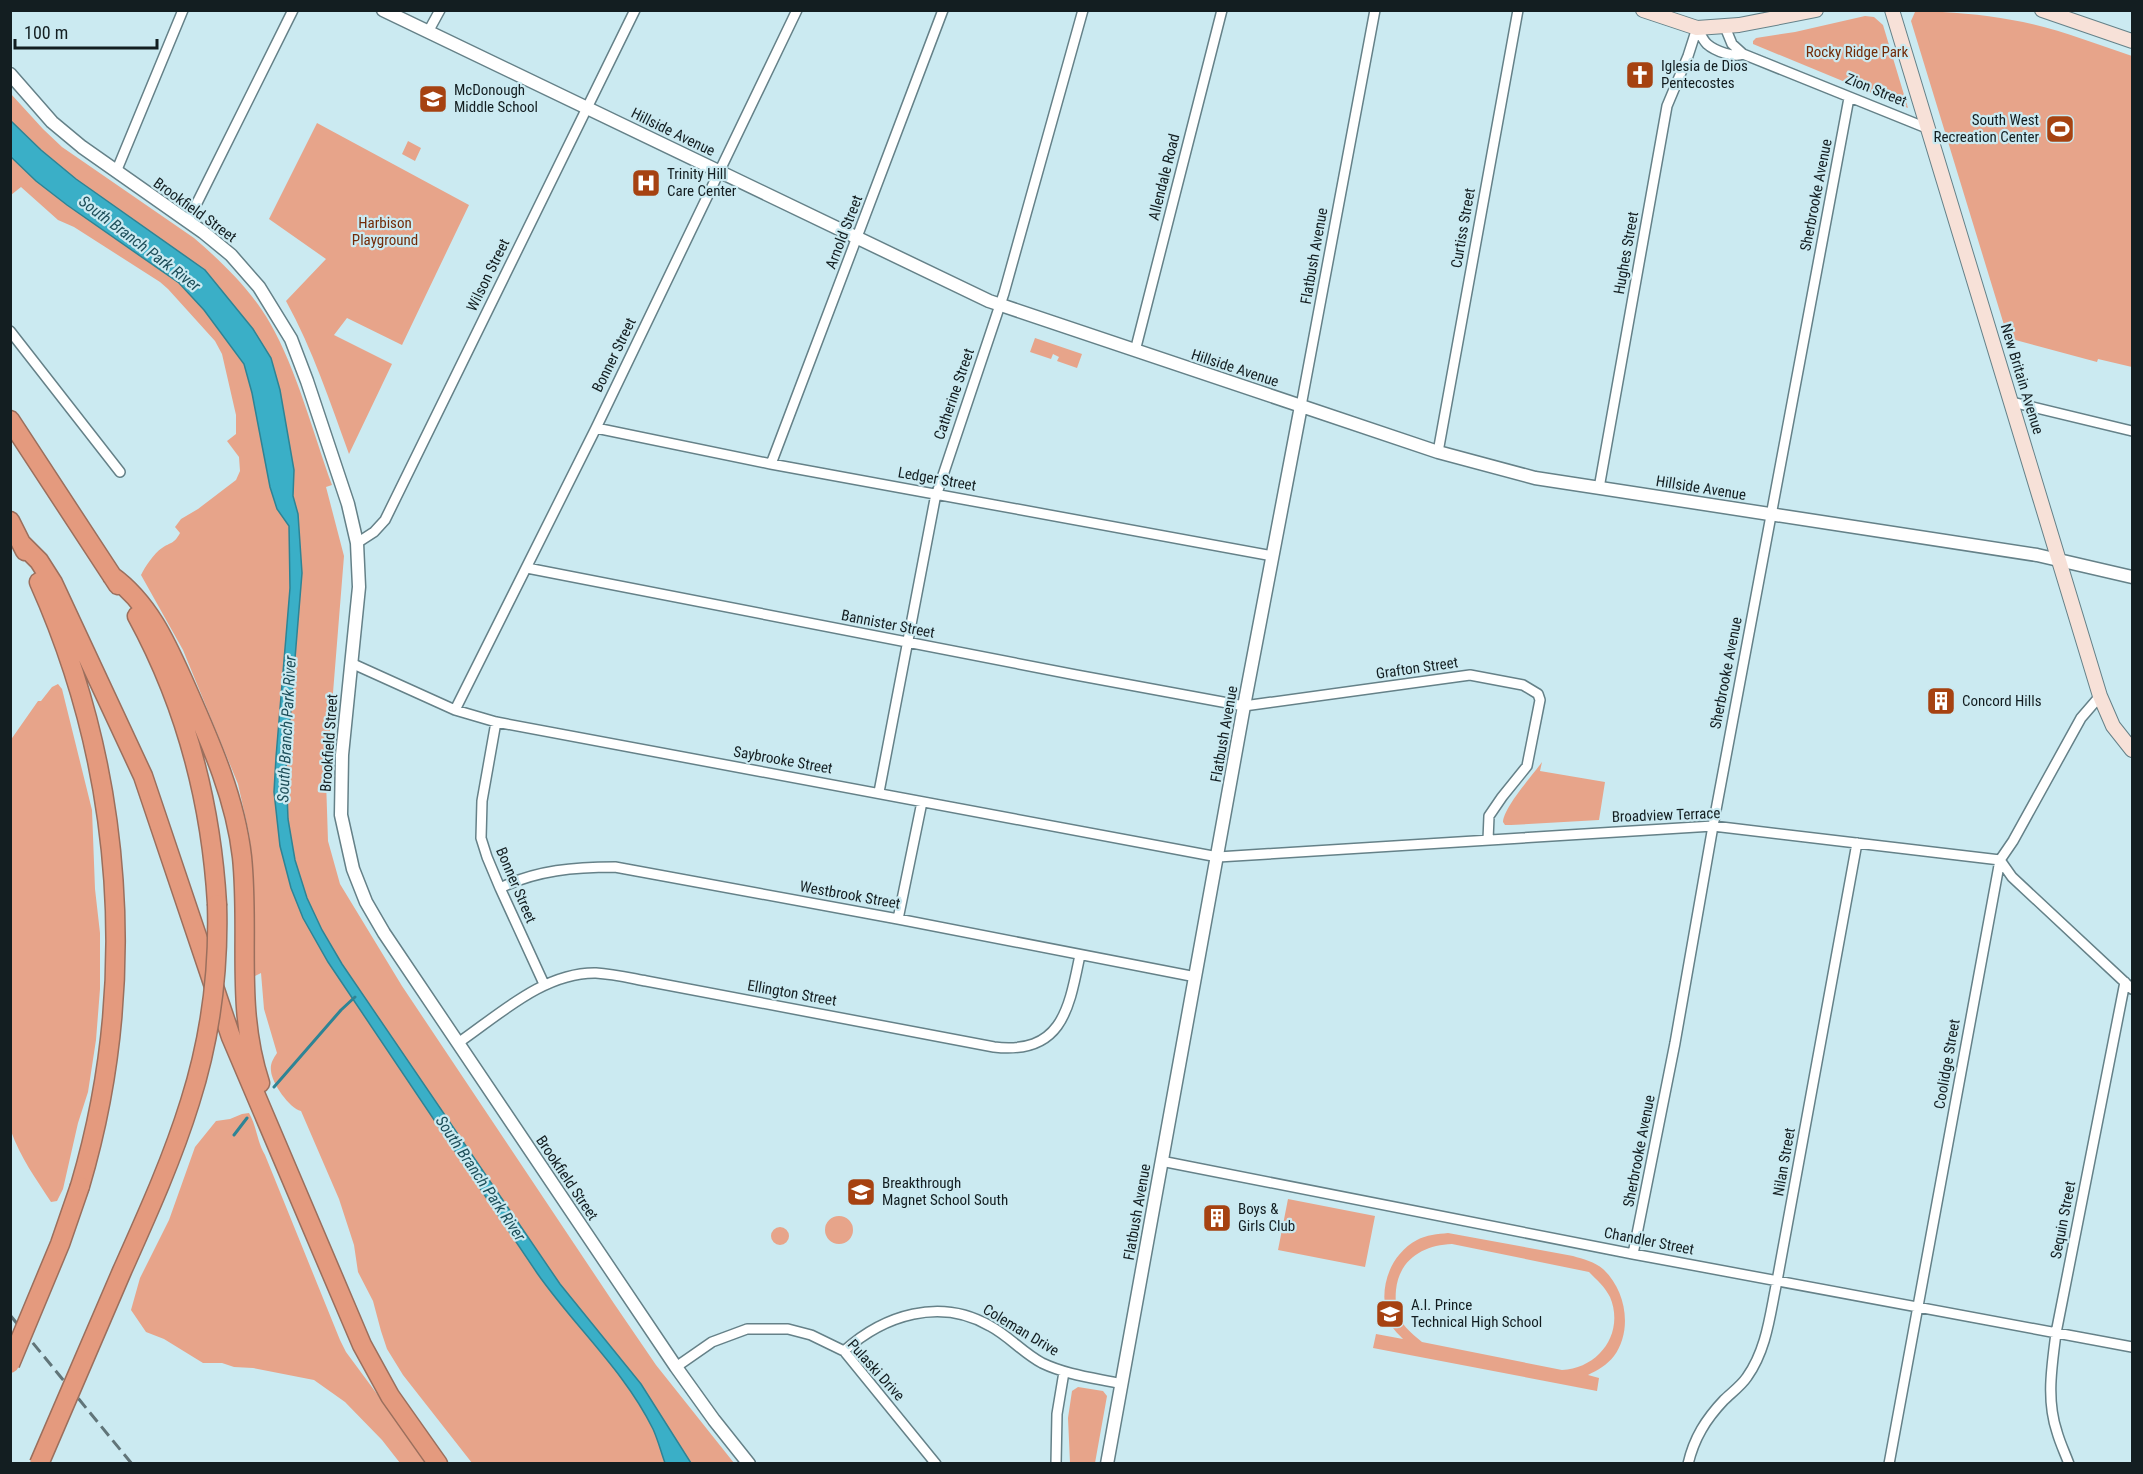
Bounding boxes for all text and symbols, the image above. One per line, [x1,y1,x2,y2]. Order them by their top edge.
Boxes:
scale bar [15,12,158,50]
text: 100 m [24,22,68,43]
park label: Rocky Ridge Park [1806,43,1908,61]
place label: Iglesia de Dios Pentecostes [1661,57,1748,92]
church icon: Iglesia de Dios Pentecostes [1624,59,1656,91]
street label: Zion Street [1843,70,1909,110]
place label: McDonough Middle School [454,81,538,116]
school or university icon: McDonough Middle School [417,83,449,115]
street label: Hillside Avenue [628,104,718,160]
place label: South West Recreation Center [1933,111,2039,146]
sports icon: South West Recreation Center [2044,113,2076,145]
street label: Allendale Road [1145,132,1183,222]
street label: Sherbrooke Avenue [1796,137,1836,253]
place label: Trinity Hill Care Center [667,165,737,200]
hospital icon: Trinity Hill Care Center [630,167,662,199]
street label: Brookfield Street [150,174,240,246]
street label: Curtiss Street [1447,187,1479,269]
water label: South Branch Park River [75,192,205,296]
street label: Arnold Street [822,193,866,271]
street label: Flatbush Avenue [1297,206,1331,306]
street label: Hughes Street [1610,210,1642,296]
park label: Harbison Playground [352,214,418,249]
street label: Wilson Street [463,236,513,314]
street label: Bonner Street [588,315,640,395]
street label: New Britain Avenue [1997,322,2047,436]
street label: Hillside Avenue [1189,345,1281,391]
street label: Catherine Street [930,346,978,442]
street label: Ledger Street [896,463,978,495]
street label: Hillside Avenue [1655,472,1747,504]
street label: Bannister Street [840,606,936,642]
street label: Sherbrooke Avenue [1706,615,1746,731]
street label: Grafton Street [1375,653,1459,683]
water label: South Branch Park River [273,654,300,803]
street label: Flatbush Avenue [1207,684,1241,784]
building icon: Concord Hills [1925,685,1957,717]
place label: Concord Hills [1962,692,2042,710]
street label: Brookfield Street [317,693,341,793]
street label: Saybrooke Street [732,742,834,778]
street label: Broadview Terrace [1611,804,1721,826]
street label: Bonner Street [492,844,540,926]
street label: Westbrook Street [798,877,902,913]
street label: Ellington Street [746,976,838,1010]
street label: Coolidge Street [1930,1018,1964,1110]
street label: Sherbrooke Avenue [1619,1093,1659,1209]
water label: South Branch Park River [432,1112,530,1246]
street label: Nilan Street [1769,1126,1799,1198]
street label: Brookfield Street [532,1132,602,1224]
street label: Flatbush Avenue [1120,1162,1154,1262]
place label: Breakthrough Magnet School South [882,1174,1008,1209]
school or university icon: Breakthrough Magnet School South [845,1176,877,1208]
street label: Sequin Street [2047,1180,2079,1260]
place label: Boys & Girls Club [1238,1200,1295,1235]
building icon: Boys & Girls Club [1201,1202,1233,1234]
street label: Chandler Street [1602,1223,1696,1259]
place label: A.I. Prince Technical High School [1411,1296,1542,1331]
school or university icon: A.I. Prince Technical High School [1374,1298,1406,1330]
street label: Coleman Drive [980,1300,1062,1360]
street label: Pulaski Drive [844,1336,908,1404]

